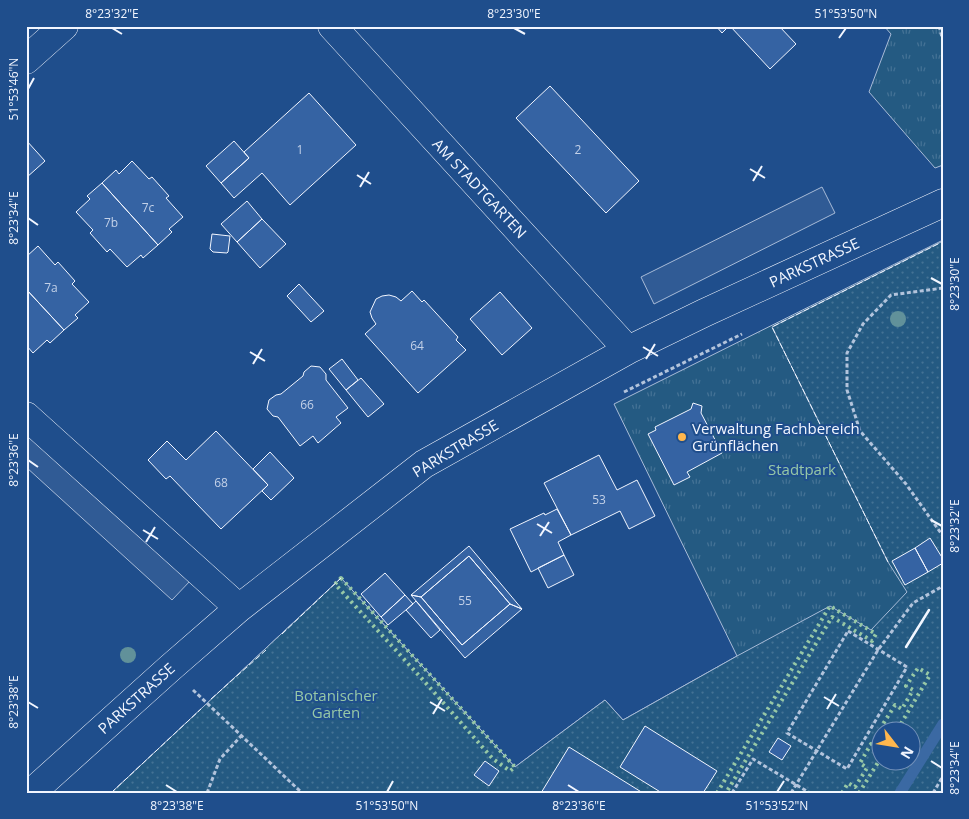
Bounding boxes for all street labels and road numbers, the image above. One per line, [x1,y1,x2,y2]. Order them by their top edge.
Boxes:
street label: AM STADTGARTEN [429,134,531,242]
street label: PARKSTRASSE [766,232,862,292]
street label: PARKSTRASSE [408,414,502,482]
street label: PARKSTRASSE [93,658,179,738]

